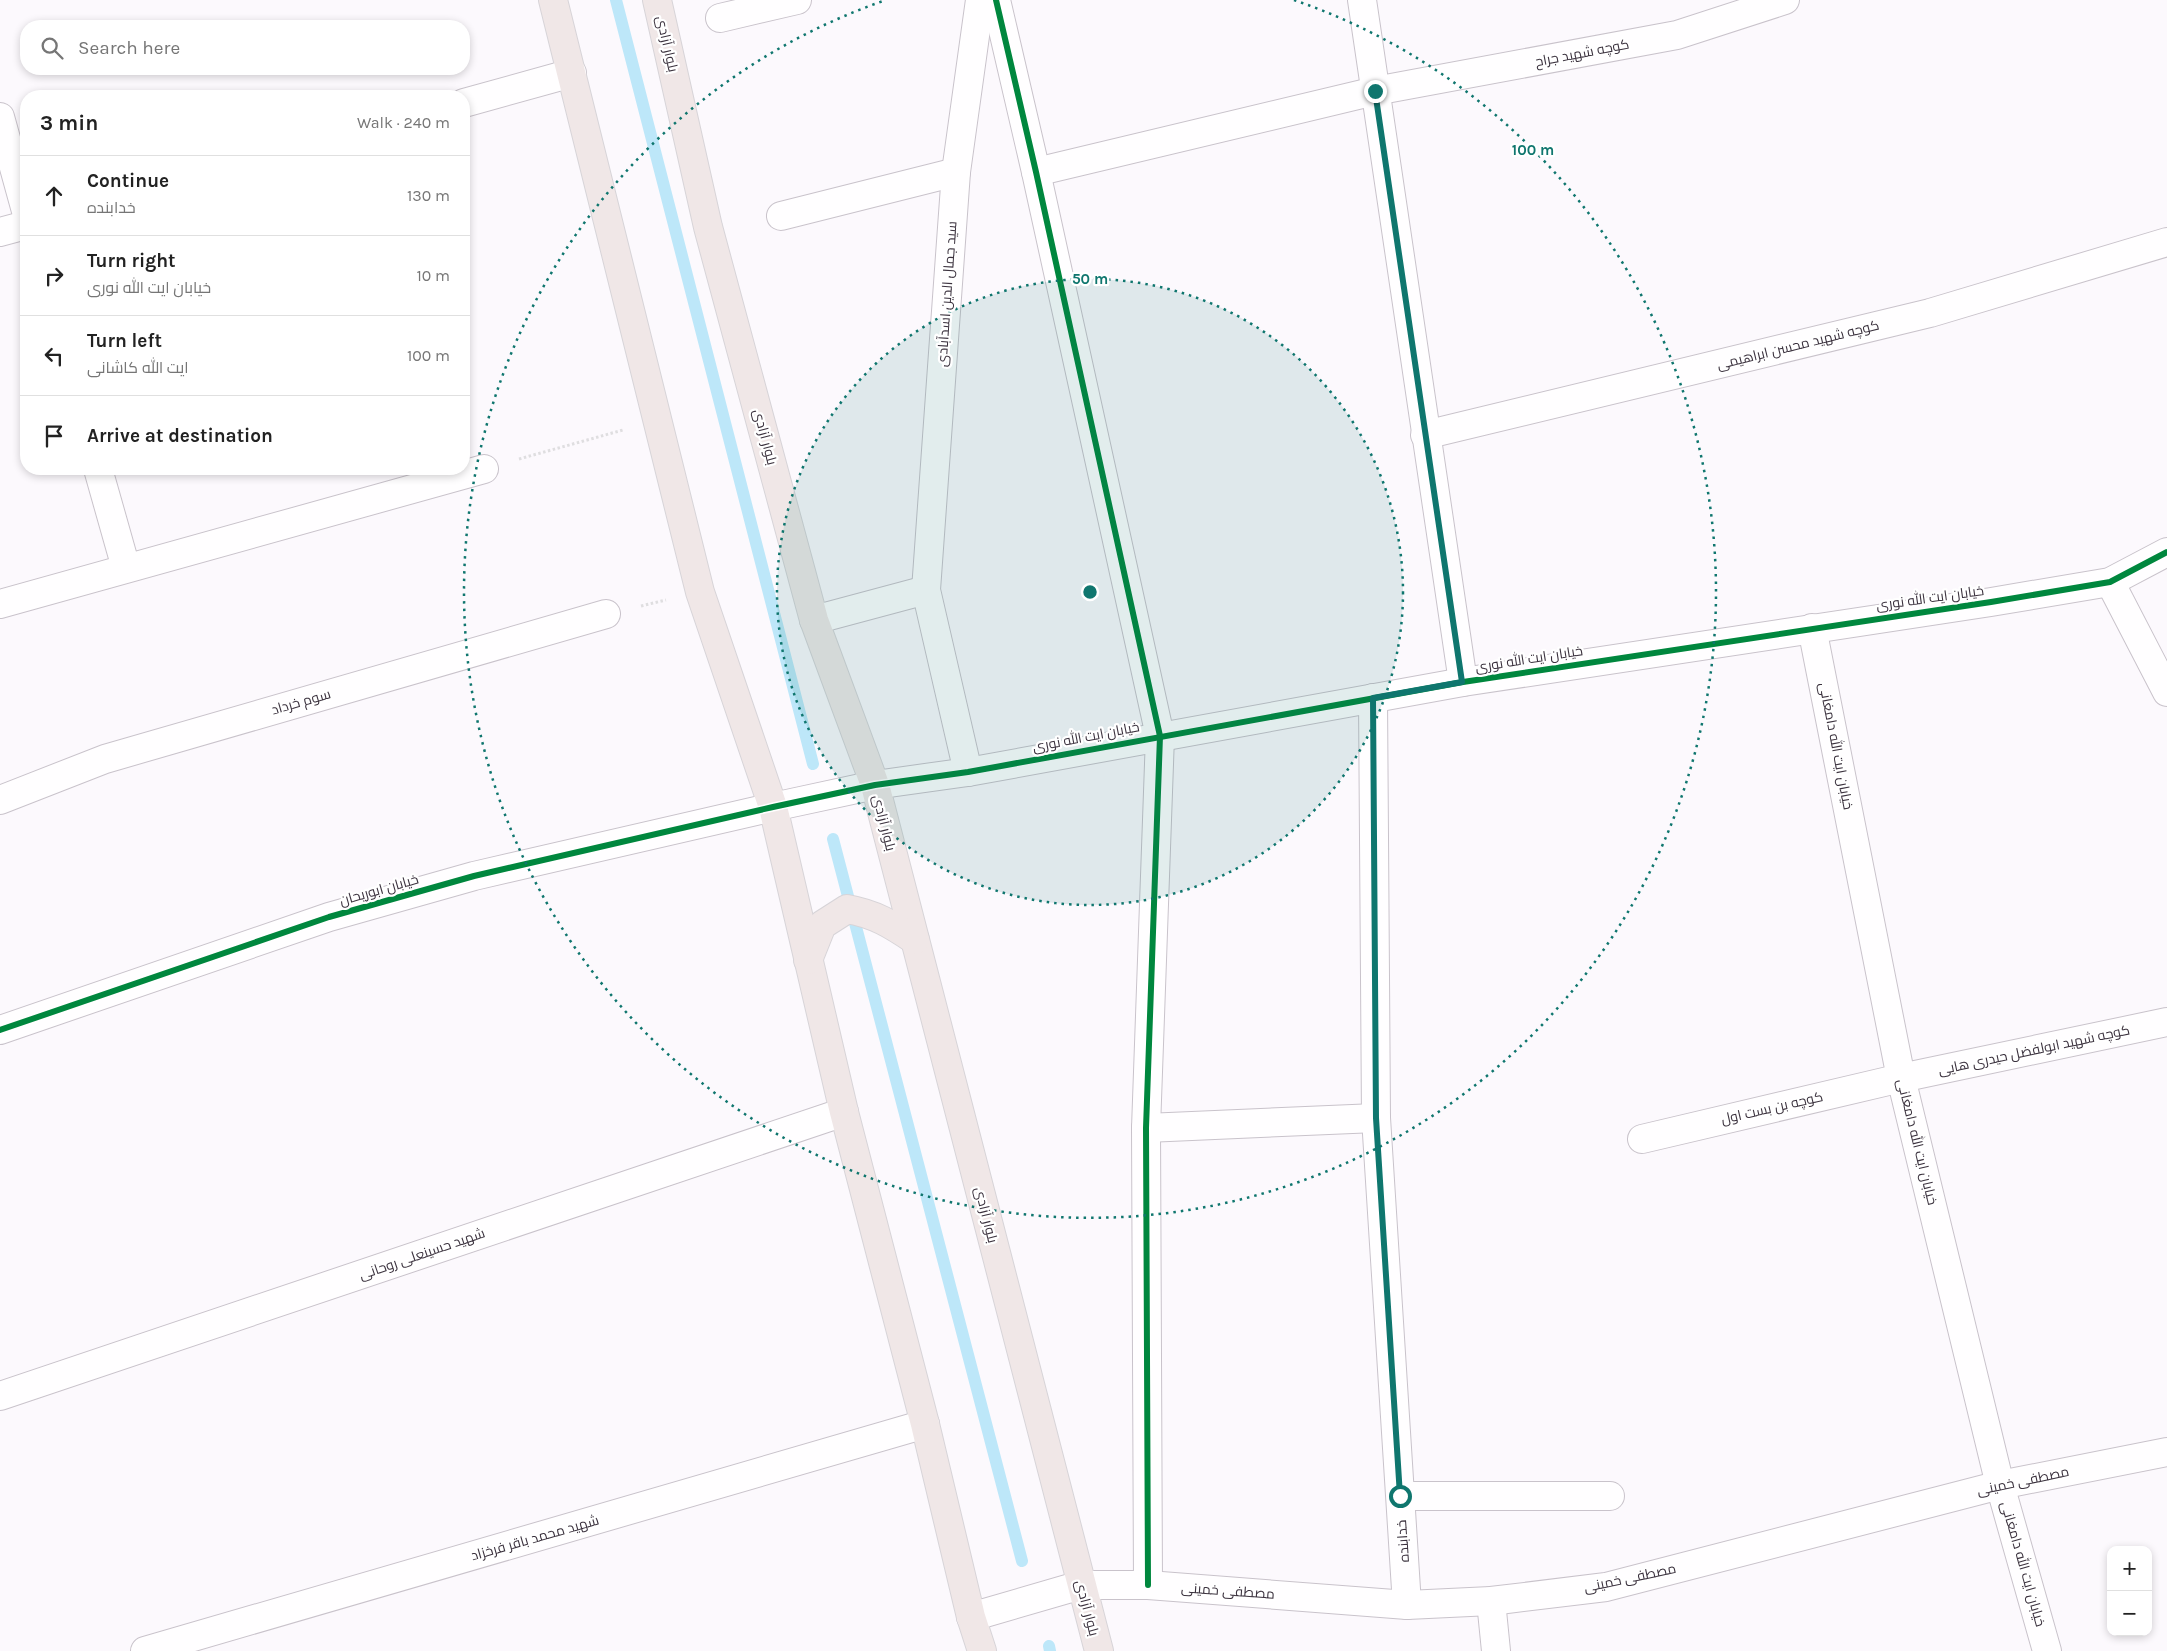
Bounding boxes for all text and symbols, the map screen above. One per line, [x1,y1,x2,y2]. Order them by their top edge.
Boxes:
street label: بلوار آزادی [652,14,682,74]
search box [20,20,470,75]
icon: search [38,34,66,62]
street label: کوچه شهید جراح [1533,36,1631,71]
text: Search here [78,37,180,59]
route end [1364,80,1387,103]
text: 3 min [40,111,98,135]
text: Walk · 240 m [357,113,450,132]
text: 100 m [1512,141,1554,159]
text: Continue [87,170,169,192]
icon: ahead [40,182,68,210]
text: 130 m [407,186,450,205]
text: خدابنده [87,198,136,217]
street label: سید جمال الدین اسدآبادی [933,220,961,368]
text: Turn right [87,250,176,272]
icon: right [40,262,68,290]
text: 10 m [416,266,450,285]
text: 50 m [1072,270,1108,288]
text: خیابان ایت الله نوری [87,278,211,297]
street label: کوچه شهید محسن ابراهیمی [1715,317,1881,374]
text: Turn left [87,330,162,352]
icon: left [40,342,68,370]
text: 100 m [407,346,450,365]
text: ایت الله کاشانی [87,358,189,377]
street label: بلوار آزادی [749,407,781,467]
icon: arrive [40,422,68,450]
text: Arrive at destination [87,425,273,447]
street label: خیابان ایت الله نوری [1875,581,1985,614]
centre of rings [1081,583,1099,601]
street label: خیابان ایت الله نوری [1474,641,1584,676]
street label: خیابان ایت الله دامغانی [1815,681,1858,811]
street label: سوم خرداد [269,685,333,720]
street label: خیابان ایت الله نوری [1031,717,1141,756]
street label: بلوار آزادی [869,793,899,853]
street label: خیابان ابوریحان [338,871,420,909]
street label: کوچه شهید ابولفضل حیدری هایی [1937,1021,2132,1080]
street label: خیابان ایت الله دامغانی [1893,1077,1942,1207]
street label: کوچه بن بست اول [1719,1088,1825,1129]
street label: بلوار آزادی [971,1185,1001,1245]
street label: شهید حسینعلی روحانی [357,1224,487,1284]
street label: مصطفی خمینی [1975,1463,2071,1499]
route start [1389,1485,1412,1508]
street label: خیابان ایت الله دامغانی [1997,1499,2050,1628]
street label: شهید محمد باقر فرخزاد [469,1512,601,1564]
street label: خدابنده [1393,1519,1413,1563]
map controls [2107,1546,2152,1636]
button: + [2107,1546,2152,1591]
street label: مصطفی خمینی [1582,1560,1678,1596]
street label: بلوار آزادی [1071,1578,1103,1638]
street label: مصطفی خمینی [1181,1579,1275,1603]
button: − [2107,1591,2152,1636]

